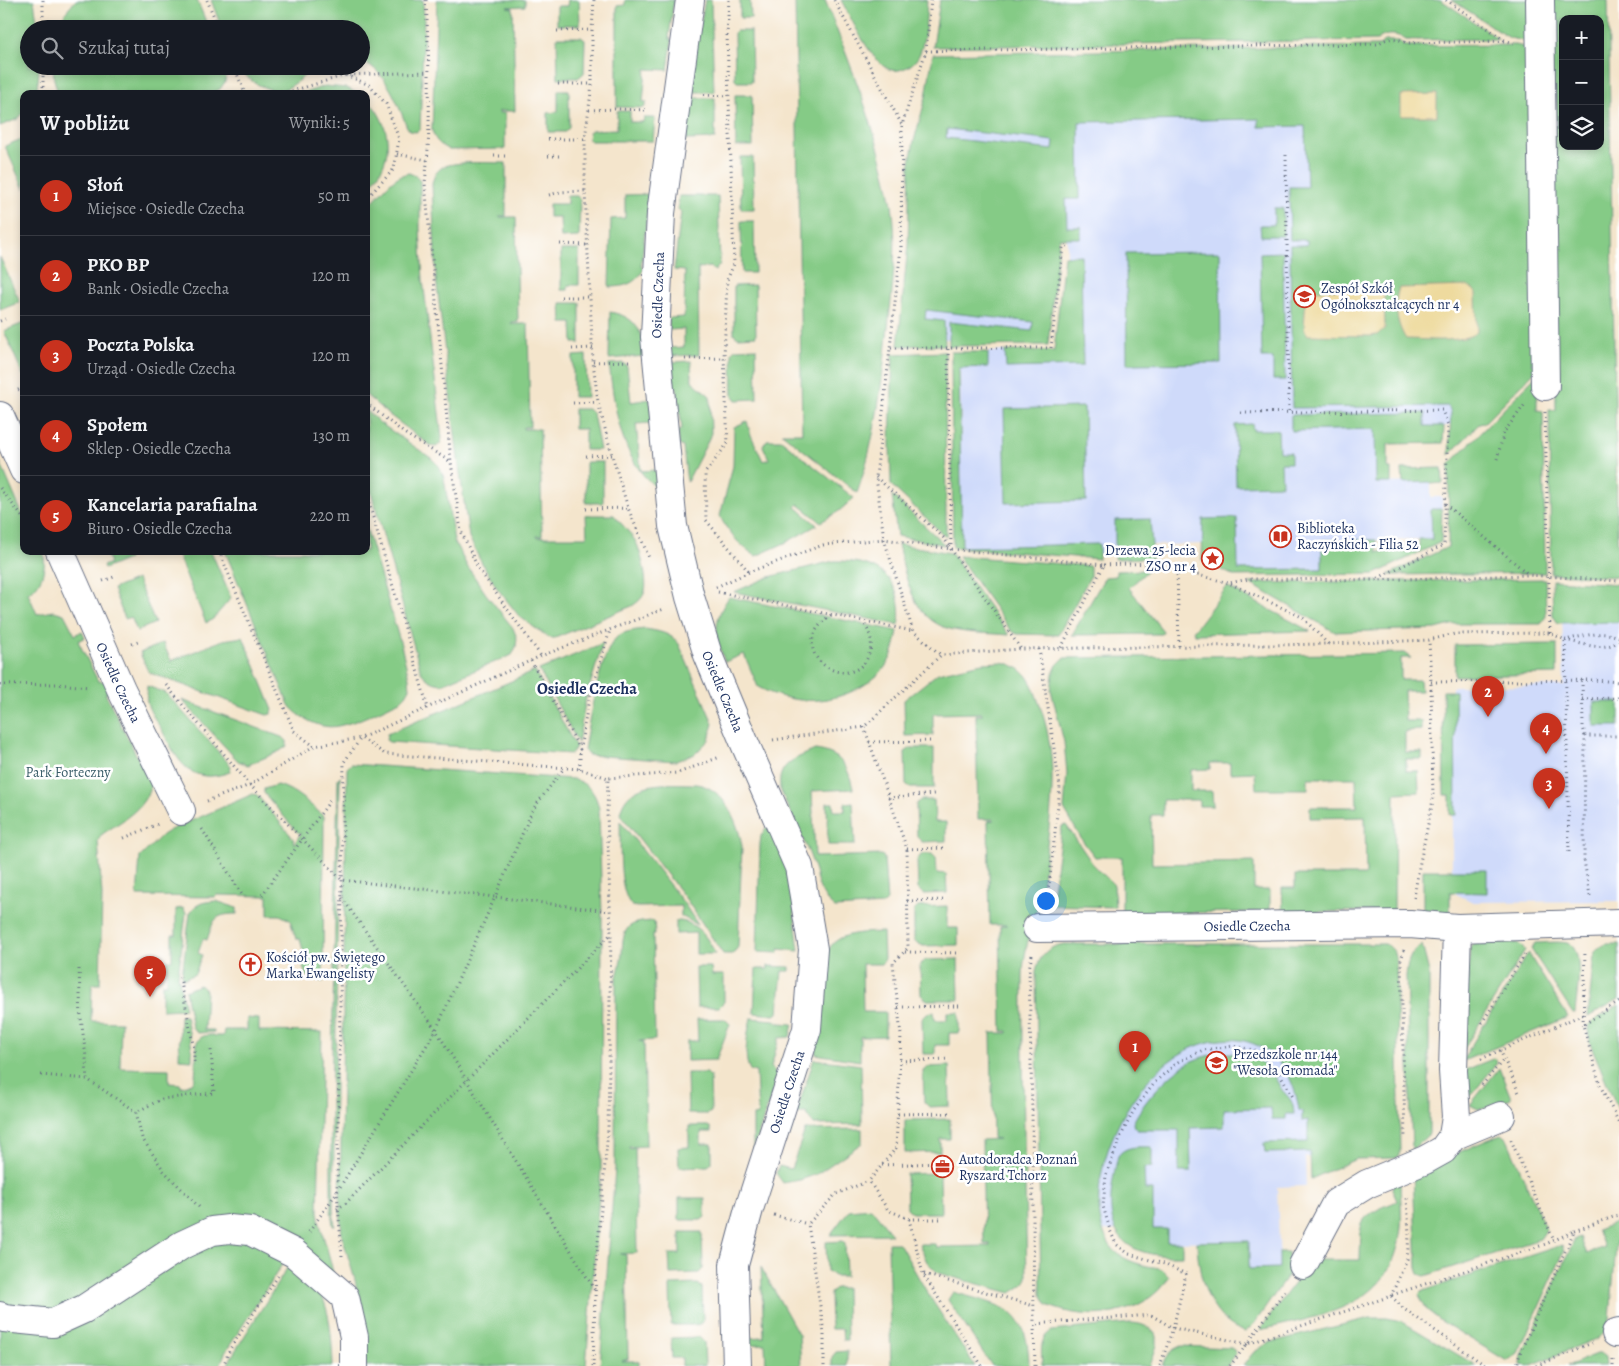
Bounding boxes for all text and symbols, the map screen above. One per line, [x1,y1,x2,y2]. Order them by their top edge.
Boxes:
map controls [1559,15,1604,150]
button: + [1559,15,1604,60]
search box [20,20,370,75]
icon: search [38,34,66,62]
text: Szukaj tutaj [78,35,170,61]
button: − [1559,60,1604,105]
button: layers [1559,105,1604,150]
text: W pobliżu [40,109,129,137]
text: Wyniki: 5 [289,112,350,134]
text: Słoń [87,172,124,198]
text: 1 [53,185,59,207]
text: 50 m [318,185,350,207]
text: Miejsce · Osiedle Czecha [87,198,245,220]
street label: Osiedle Czecha [647,251,669,339]
text: PKO BP [87,252,149,278]
text: 2 [52,265,60,287]
text: 120 m [312,265,350,287]
text: Bank · Osiedle Czecha [87,278,229,300]
place label: Zespół Szkół Ogólnokształcących nr 4 [1321,279,1459,314]
school or university icon: Zespół Szkół Ogólnokształcących nr 4 [1293,284,1317,308]
text: Poczta Polska [87,332,194,358]
text: 3 [53,345,59,367]
text: 120 m [312,345,350,367]
text: Urząd · Osiedle Czecha [87,358,236,380]
text: Społem [87,412,148,438]
text: 4 [52,425,60,447]
text: 130 m [313,425,350,447]
text: Sklep · Osiedle Czecha [87,438,231,460]
text: Kancelaria parafialna [87,492,258,518]
text: 5 [53,505,59,527]
text: 220 m [310,505,350,527]
text: Biuro · Osiedle Czecha [87,518,232,540]
place label: Biblioteka Raczyńskich - Filia 52 [1297,519,1419,554]
library icon: Biblioteka Raczyńskich - Filia 52 [1269,524,1293,548]
place label: Drzewa 25-lecia ZSO nr 4 [1105,541,1196,576]
place icon: Drzewa 25-lecia ZSO nr 4 [1200,546,1224,570]
street label: Osiedle Czecha [92,639,146,726]
street label: Osiedle Czecha [698,648,749,735]
pin: 2 [1472,676,1504,717]
district label: Osiedle Czecha [537,678,637,700]
pin: 4 [1530,713,1562,754]
park label: Park Forteczny [26,763,111,782]
pin: 3 [1533,768,1565,809]
your location [1033,888,1059,914]
street label: Osiedle Czecha [1204,916,1291,936]
place label: Kościół pw. Świętego Marka Ewangelisty [266,948,385,983]
church icon: Kościół pw. Świętego Marka Ewangelisty [238,953,262,977]
pin: 5 [134,956,166,997]
pin: 1 [1119,1031,1151,1072]
place label: Przedszkole nr 144 "Wesoła Gromada" [1233,1045,1338,1080]
street label: Osiedle Czecha [765,1047,810,1136]
school or university icon: Przedszkole nr 144 "Wesoła Gromada" [1205,1050,1229,1074]
place label: Autodoradca Poznań Ryszard Tchorz [958,1150,1078,1185]
office icon: Autodoradca Poznań Ryszard Tchorz [931,1155,955,1179]

